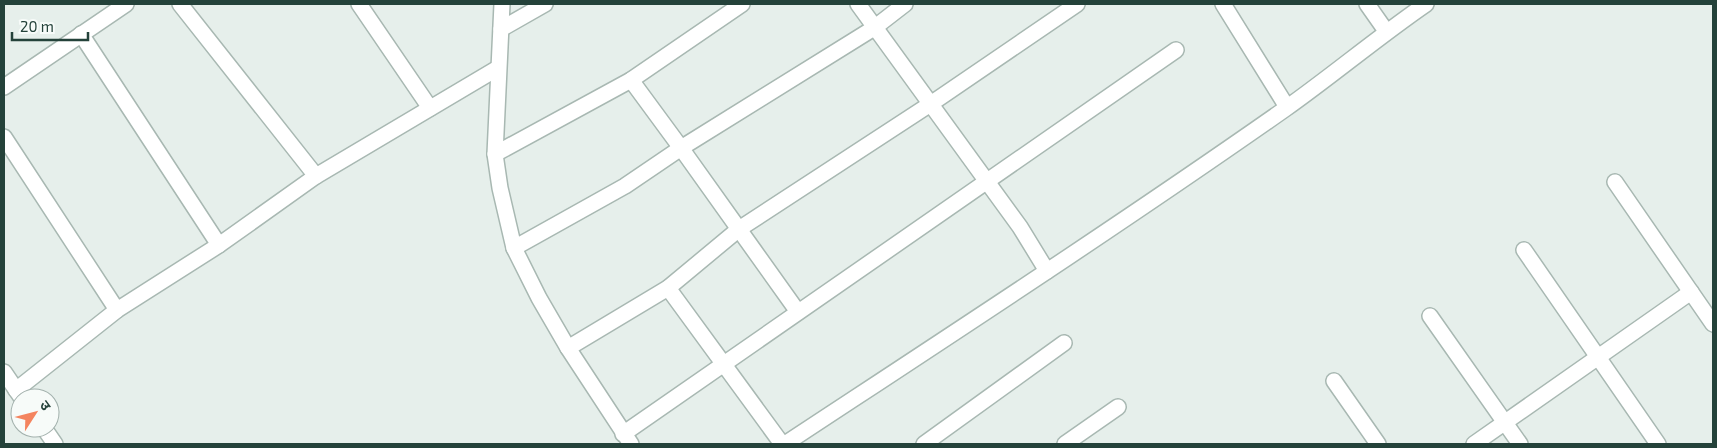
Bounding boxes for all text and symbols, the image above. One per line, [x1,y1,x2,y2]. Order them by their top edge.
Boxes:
scale bar [12,10,89,42]
text: 20 m [20,17,54,35]
north arrow [10,388,60,438]
text: उ [37,397,56,414]

